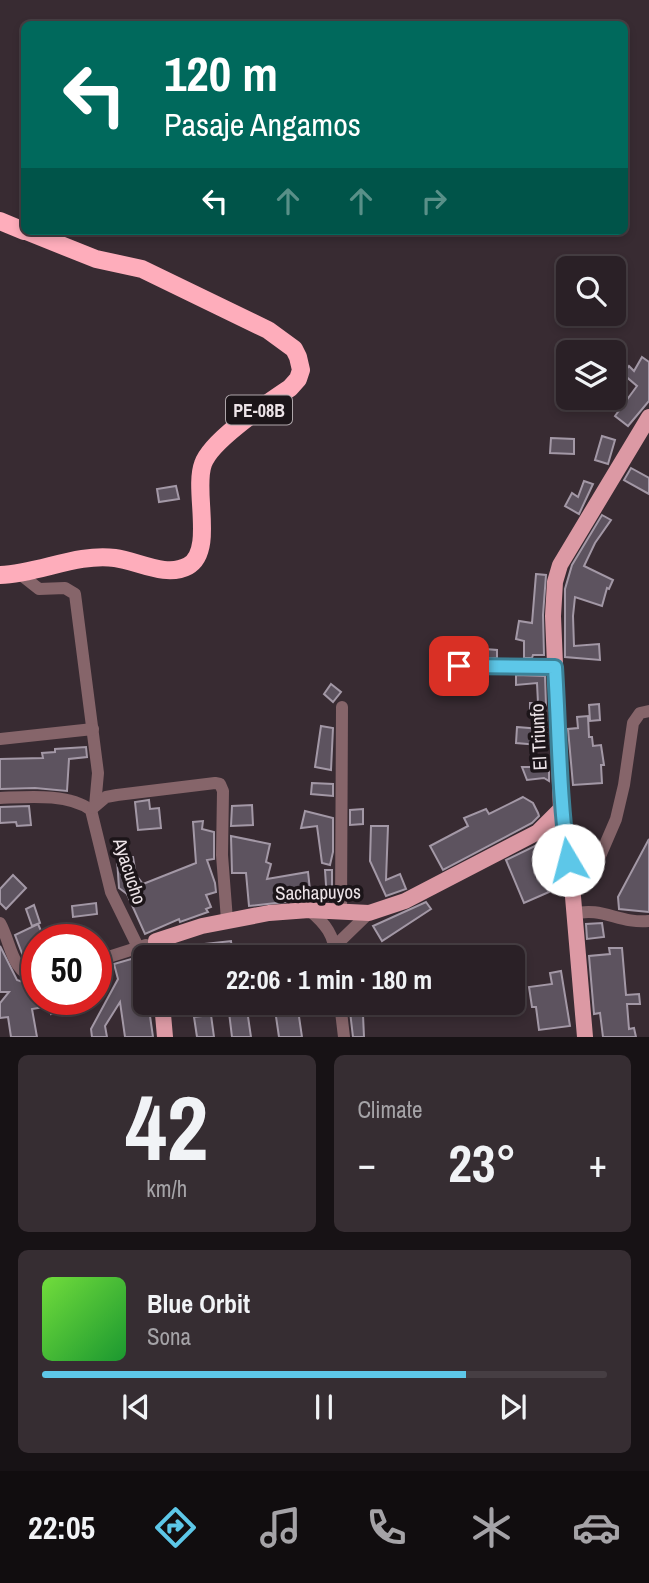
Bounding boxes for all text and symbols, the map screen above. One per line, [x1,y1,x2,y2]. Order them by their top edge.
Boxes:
text: 120 m [164,40,278,106]
icon: left [49,49,140,140]
text: Pasaje Angamos [164,103,361,146]
icon: left [196,182,234,220]
icon: ahead [269,182,307,220]
icon: ahead [342,182,380,220]
icon: right [415,182,453,220]
map controls [556,256,626,410]
button: search [556,256,626,326]
button: layers [556,340,626,410]
road number: PE-08B [226,396,292,424]
pin [429,636,489,696]
icon: arrive [440,647,478,685]
street label: El Triunfo [523,703,553,771]
position arrow [531,823,605,897]
street label: Ayacucho [107,834,153,907]
street label: Sachapuyos [275,878,361,906]
speed limit sign: 50 [21,924,112,1015]
text: 22:06 · 1 min · 180 m [226,962,432,997]
text: 42 [125,1066,208,1188]
text: Climate [358,1094,422,1125]
text: 23° [448,1128,516,1198]
text: − [358,1138,376,1189]
text: + [589,1138,607,1189]
text: km/h [146,1173,187,1204]
text: Blue Orbit [147,1286,250,1321]
text: Sona [147,1321,191,1352]
icon: previous [117,1388,155,1426]
icon: pause [305,1388,343,1426]
icon: next [494,1388,532,1426]
icon: directions [151,1503,200,1552]
icon: music [256,1503,305,1552]
icon: phone [362,1503,411,1552]
icon: climate [467,1503,516,1552]
icon: car [572,1503,621,1552]
text: 22:05 [28,1506,95,1549]

